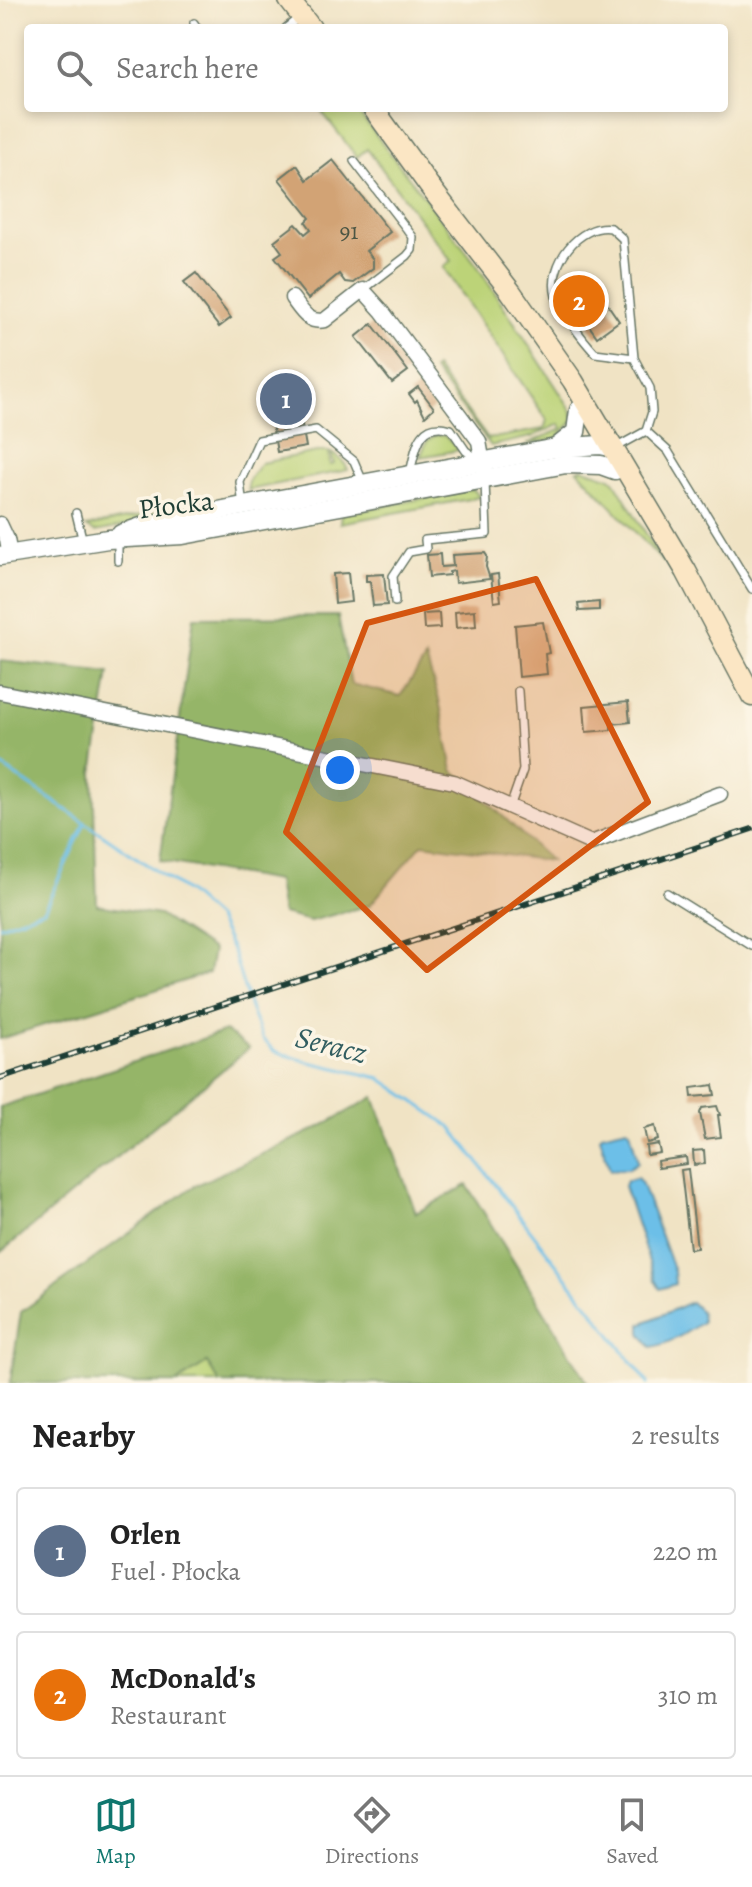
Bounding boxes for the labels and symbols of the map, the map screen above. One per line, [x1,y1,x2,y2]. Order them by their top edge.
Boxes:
house number: 91 [339,215,359,247]
pin: 2 [553,271,605,331]
pin: 1 [260,369,312,429]
street label: Płocka [136,482,216,528]
your location [320,750,360,790]
water label: Seracz [291,1017,371,1073]

